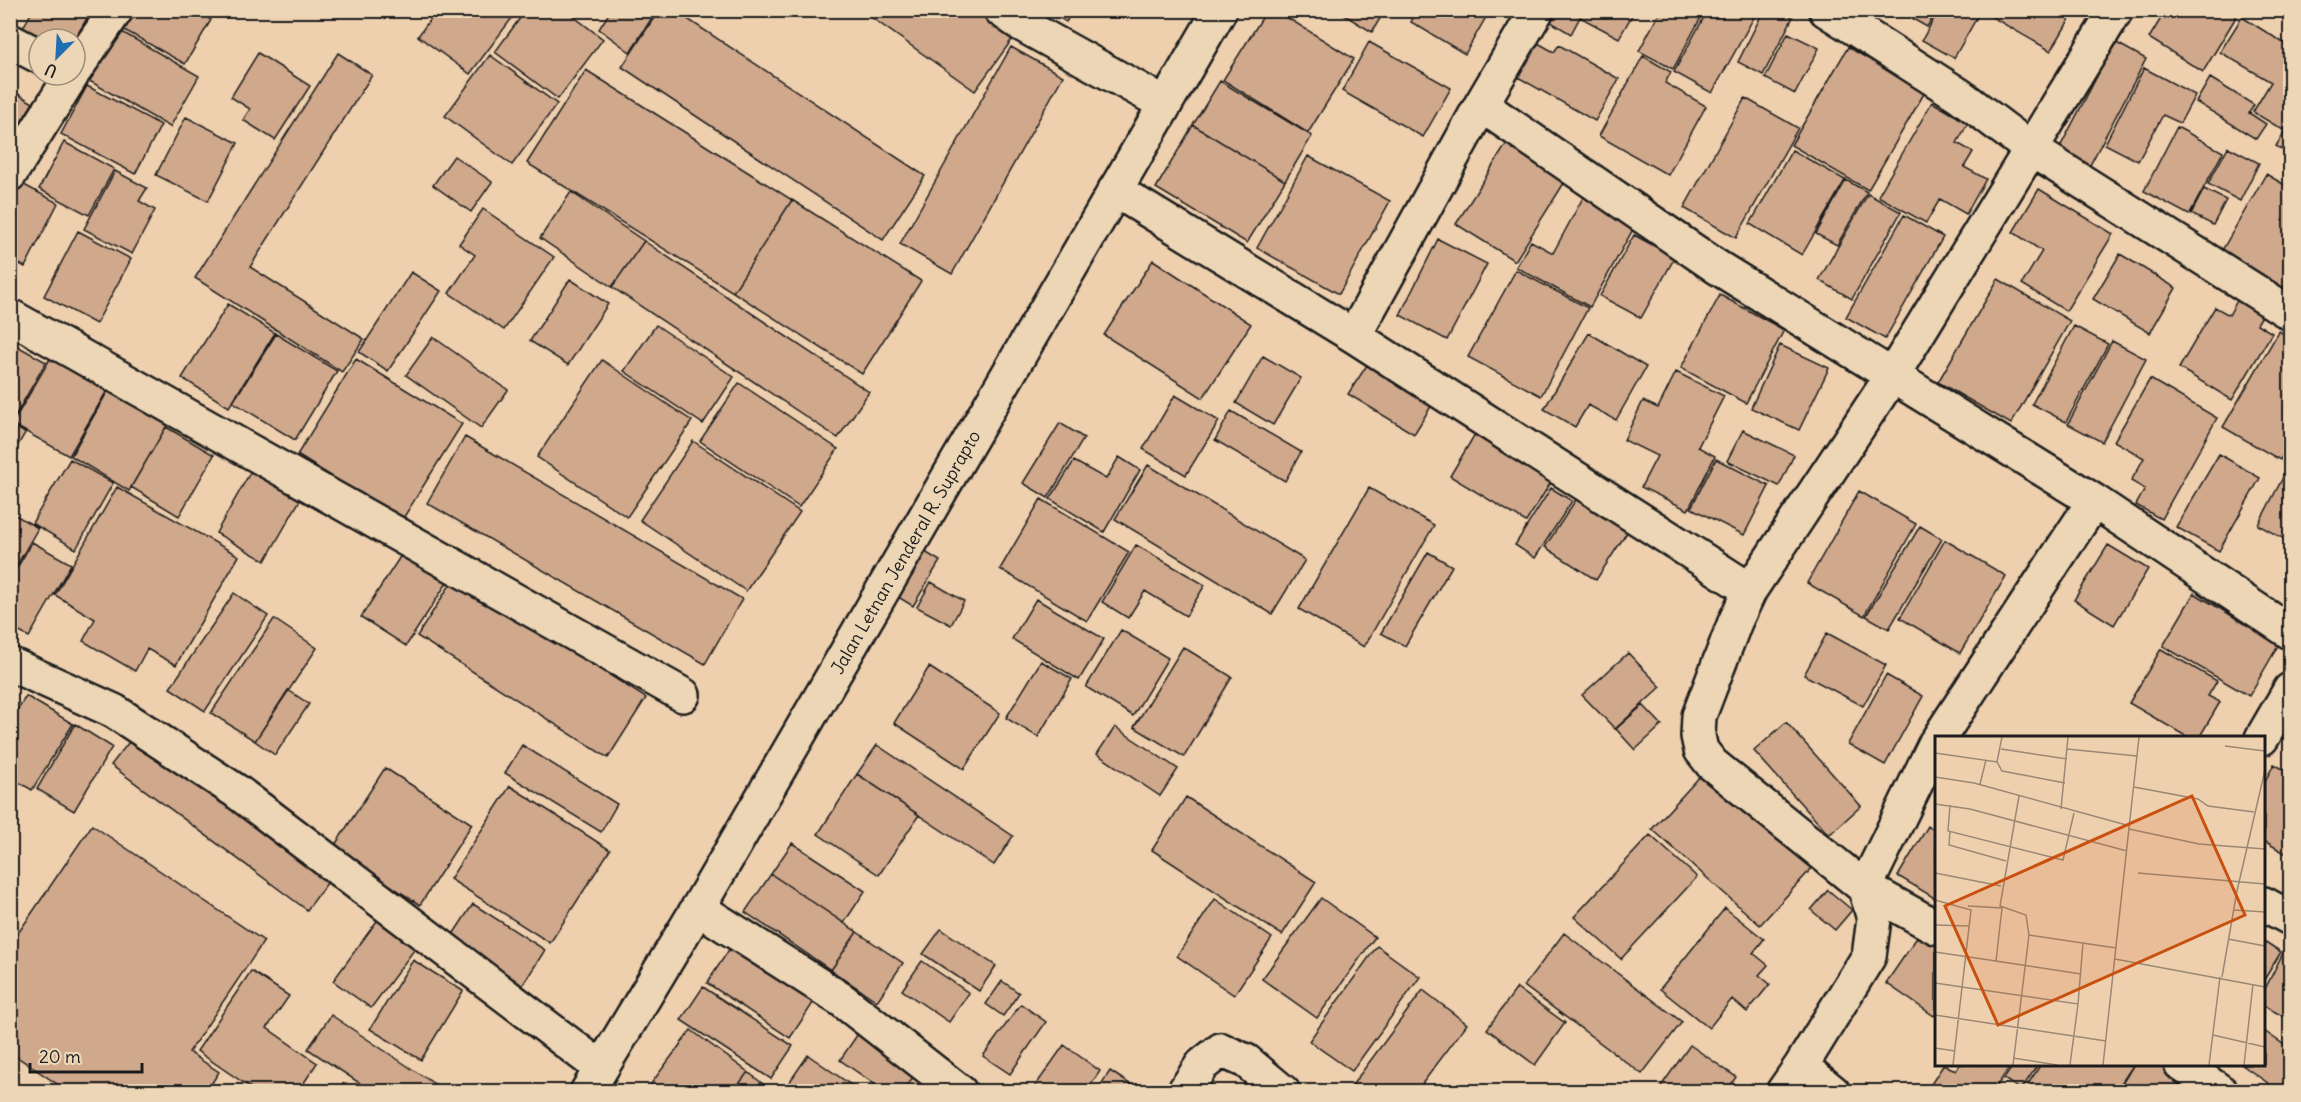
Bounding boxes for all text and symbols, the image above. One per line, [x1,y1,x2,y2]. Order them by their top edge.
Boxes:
north arrow [27,27,87,87]
text: U [42,59,60,82]
street label: Jalan Letnan Jenderal R. Suprapto [825,426,985,678]
inset map [1935,736,2265,1066]
scale bar [30,1036,142,1074]
text: 20 m [39,1045,81,1068]

